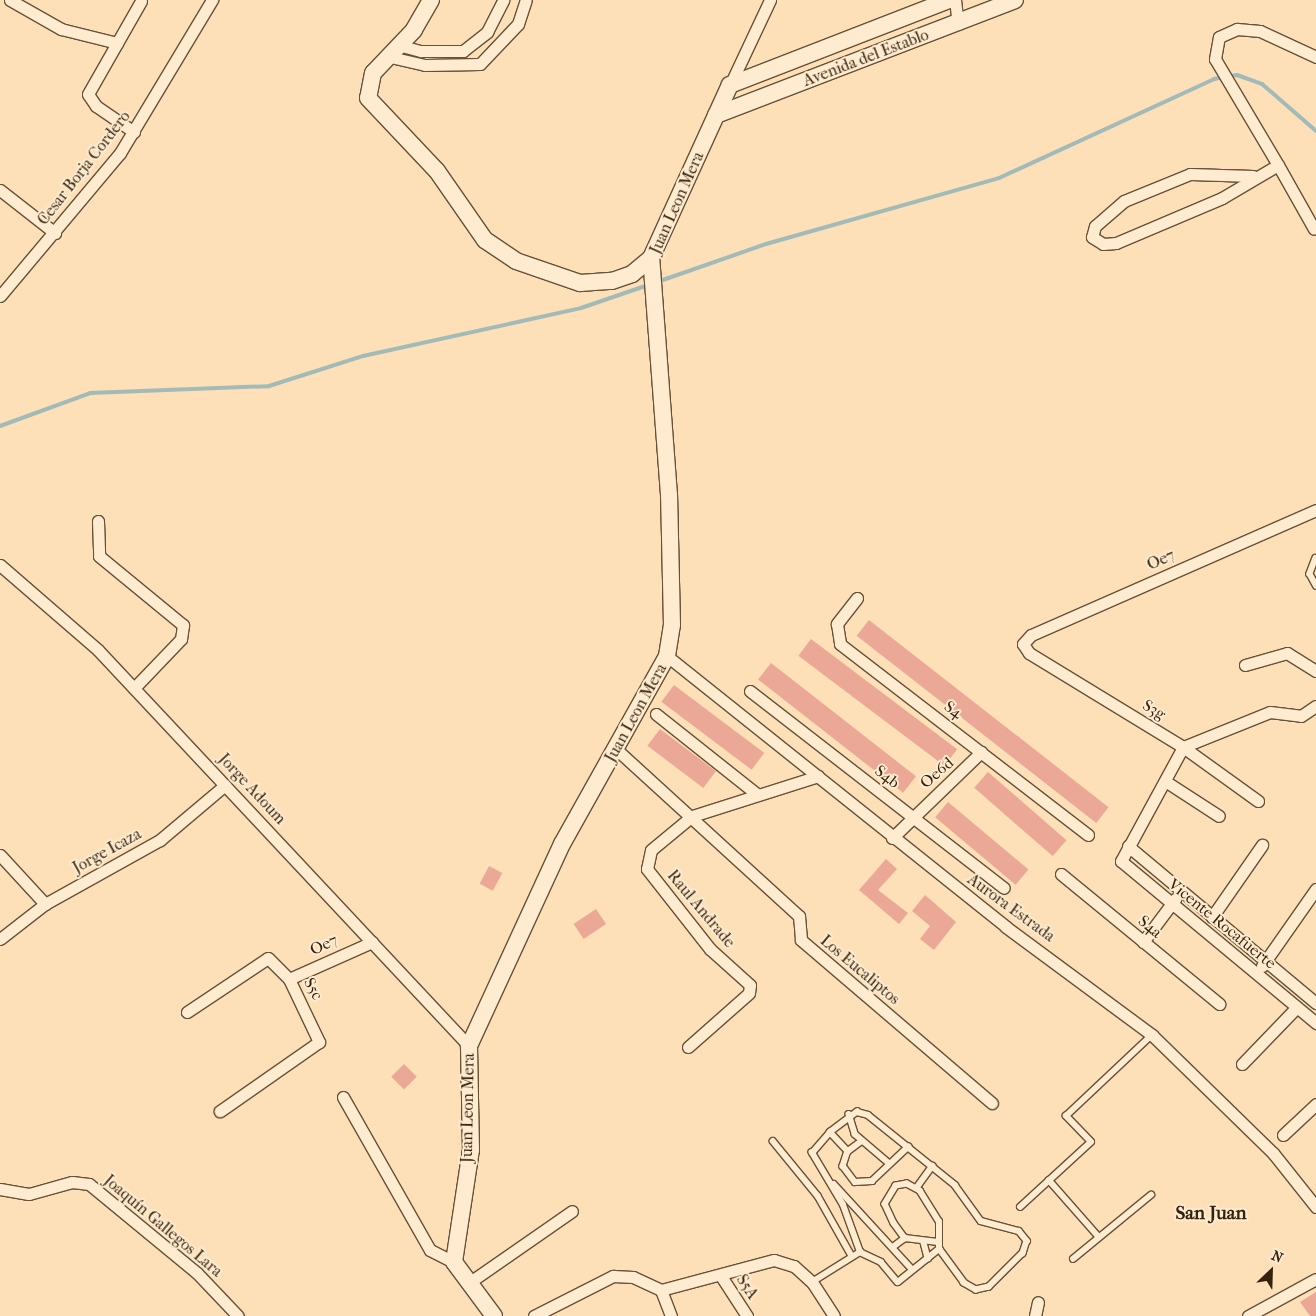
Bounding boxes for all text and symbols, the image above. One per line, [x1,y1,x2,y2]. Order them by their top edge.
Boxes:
street label: Avenida del Establo [801,25,931,91]
street label: Cesar Borja Cordero [34,107,134,229]
street label: Juan Leon Mera [646,149,708,257]
street label: Oe7 [1144,545,1178,575]
street label: Juan Leon Mera [601,660,671,766]
street label: S3g [1139,696,1169,724]
street label: S4 [940,697,966,723]
street label: Jorge Adoum [214,750,290,828]
street label: Oe6d [916,753,958,793]
street label: S4b [871,761,903,793]
street label: Jorge Icaza [69,824,145,878]
street label: Raul Andrade [663,866,739,952]
street label: Aurora Estrada [964,870,1058,946]
street label: Vicente Rocafuerte [1164,875,1280,973]
street label: S4a [1134,912,1166,942]
street label: Oe7 [307,930,341,960]
street label: Los Eucaliptos [816,931,904,1009]
street label: S5c [299,975,327,1003]
street label: Juan Leon Mera [457,1053,479,1163]
street label: Joaquín Gallegos Lara [100,1171,226,1281]
district label: San Juan [1175,1203,1247,1225]
north arrow [1246,1246,1296,1296]
text: N [1269,1247,1286,1267]
street label: S5A [732,1271,762,1303]

